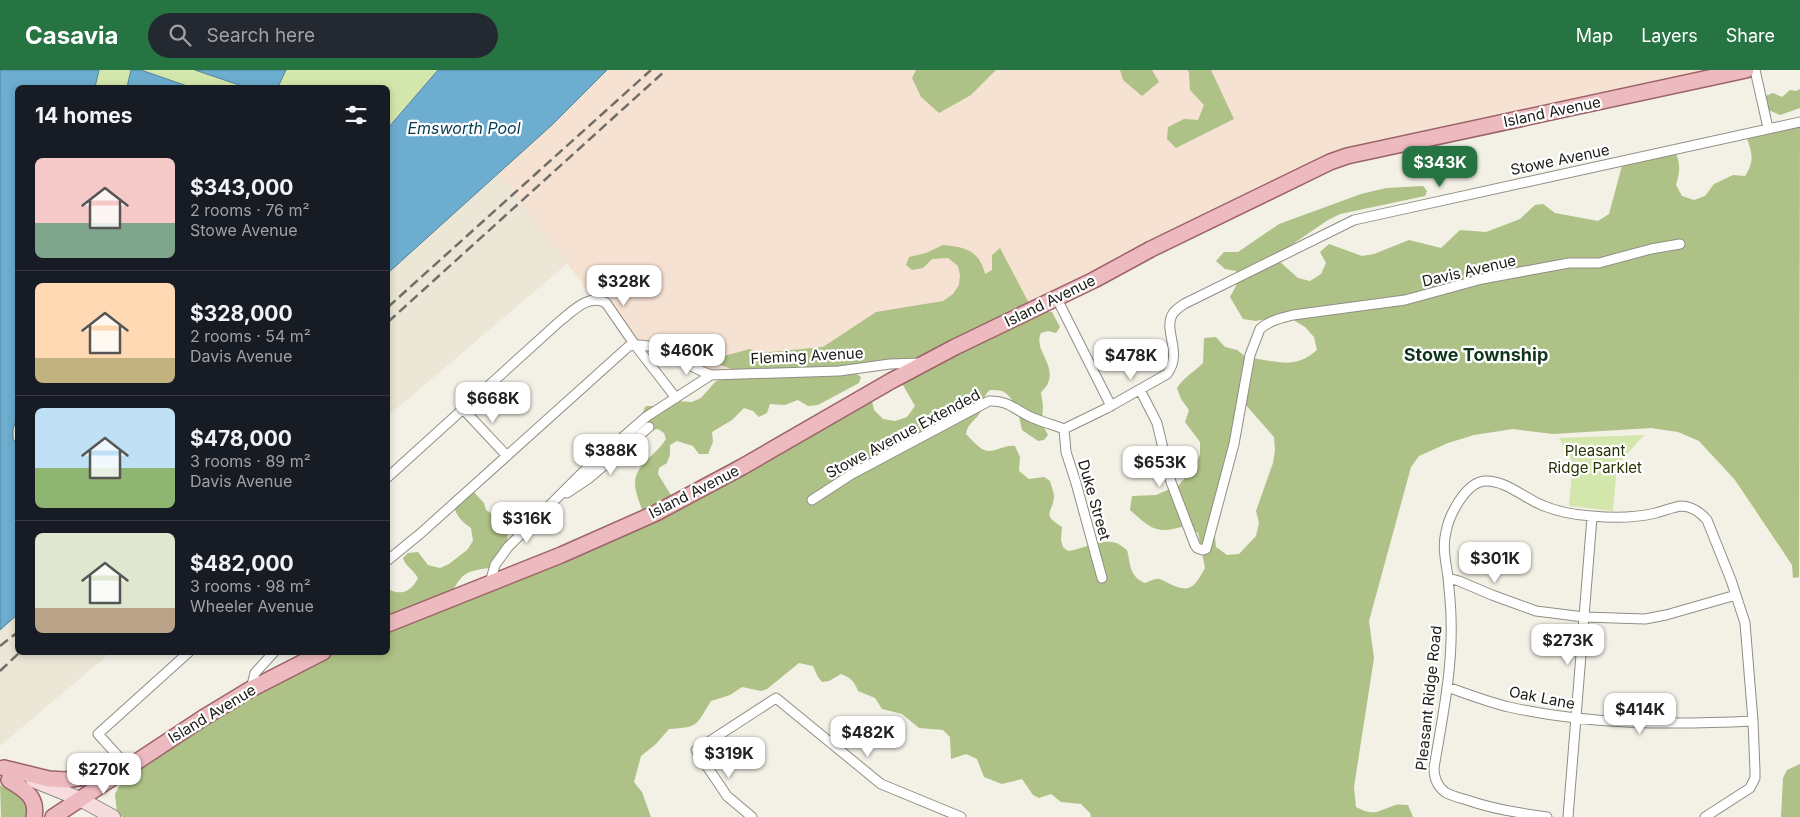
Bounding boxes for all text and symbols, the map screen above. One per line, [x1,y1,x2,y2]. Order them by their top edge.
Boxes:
search box [148,13,498,58]
text: Casavia [25,21,118,50]
icon: search [166,21,194,49]
text: Search here [206,24,315,47]
text: Map [1576,25,1613,46]
text: Layers [1641,25,1698,46]
text: Share [1726,25,1775,46]
street label: Island Avenue [1502,92,1602,131]
icon: filters [342,101,370,129]
text: 14 homes [35,103,133,128]
water label: Emsworth Pool [407,118,521,138]
street label: Stowe Avenue [1509,140,1611,179]
pin: $343K [1405,146,1475,188]
text: $343K [1413,152,1467,172]
text: $343,000 [190,175,294,200]
icon: home [75,178,135,238]
text: 2 rooms · 76 m² [190,200,310,220]
text: Stowe Avenue [190,220,297,240]
street label: Davis Avenue [1420,250,1518,291]
pin: $328K [589,264,659,307]
street label: Island Avenue [1001,270,1098,331]
text: $328K [598,271,650,291]
text: $328,000 [190,301,293,326]
icon: home [75,303,135,363]
text: 2 rooms · 54 m² [190,326,311,346]
pin: $460K [652,334,722,376]
pin: $478K [1096,338,1166,381]
text: $460K [660,340,714,360]
street label: Fleming Avenue [750,343,864,368]
district label: Stowe Township [1404,344,1548,365]
text: $478K [1105,345,1157,365]
text: Davis Avenue [190,346,292,366]
pin: $668K [458,382,528,424]
street label: Stowe Avenue Extended [822,385,983,482]
text: $668K [466,388,520,408]
text: $478,000 [190,426,292,451]
icon: home [75,428,135,488]
pin: $388K [576,434,646,476]
text: $388K [584,440,638,460]
park label: Pleasant Ridge Parklet [1548,441,1642,477]
pin: $653K [1125,446,1195,488]
text: 3 rooms · 89 m² [190,451,311,471]
text: $653K [1134,452,1186,472]
street label: Duke Street [1074,457,1115,542]
street label: Island Avenue [645,461,742,522]
text: Davis Avenue [190,471,292,491]
pin: $316K [492,502,562,544]
text: $316K [502,508,552,528]
pin: $301K [1460,542,1530,584]
text: $301K [1470,548,1520,568]
text: $482,000 [190,551,294,576]
icon: home [75,553,135,613]
text: 3 rooms · 98 m² [190,576,311,596]
text: Wheeler Avenue [190,596,314,616]
pin: $273K [1533,624,1603,666]
street label: Pleasant Ridge Road [1411,625,1446,771]
text: $273K [1542,630,1594,650]
street label: Island Avenue [164,680,259,747]
street label: Oak Lane [1507,682,1577,713]
pin: $414K [1605,692,1675,735]
text: $414K [1615,699,1665,719]
pin: $482K [833,716,903,758]
text: $482K [841,722,895,742]
pin: $319K [694,736,764,779]
text: $319K [704,743,754,763]
pin: $270K [69,752,139,795]
text: $270K [78,759,130,779]

